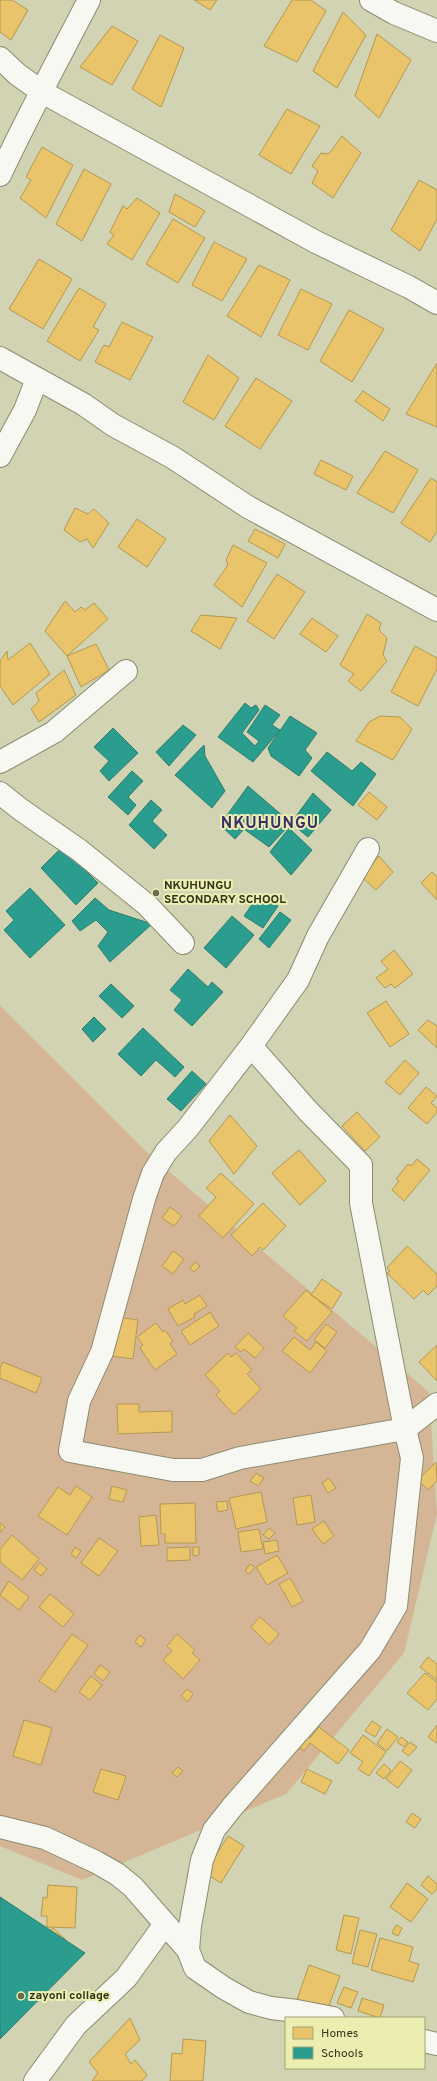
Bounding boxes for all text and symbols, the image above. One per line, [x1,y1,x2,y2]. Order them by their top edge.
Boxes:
district label: NKUHUNGU [221,814,319,834]
place label: NKUHUNGU SECONDARY SCHOOL [164,878,286,908]
marker: NKUHUNGU SECONDARY SCHOOL [151,888,161,898]
place label: zayoni collage [29,1988,110,2004]
marker: zayoni collage [16,1991,26,2001]
legend [285,2017,425,2069]
text: Homes [321,2026,358,2042]
text: Schools [321,2046,363,2062]

